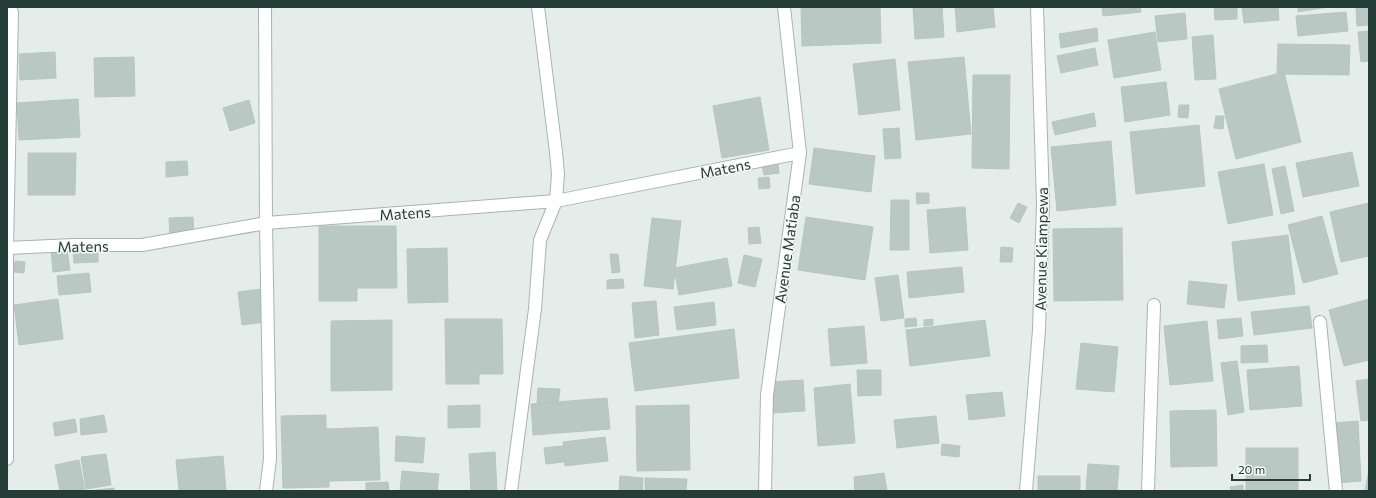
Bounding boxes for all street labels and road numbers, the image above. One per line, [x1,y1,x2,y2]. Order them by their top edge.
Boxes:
street label: Matens [698,154,752,182]
street label: Avenue Kiampewa [1031,187,1051,311]
street label: Avenue Matiaba [770,194,804,304]
street label: Matens [379,202,431,224]
street label: Matens [57,237,109,255]

